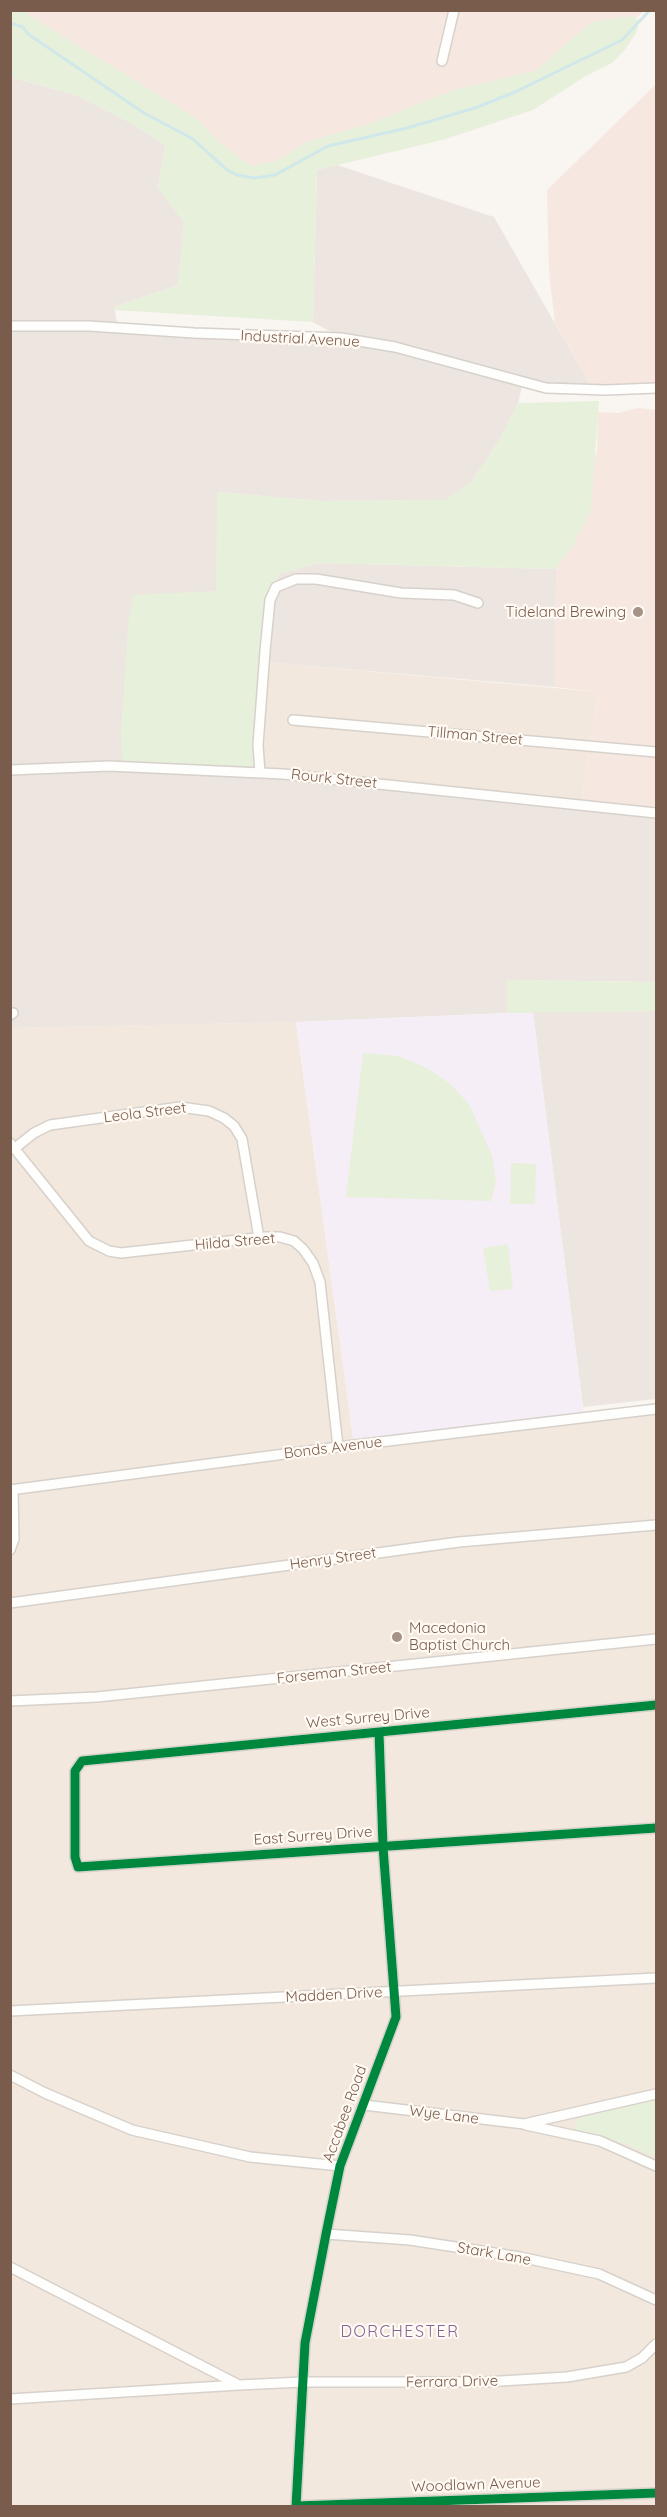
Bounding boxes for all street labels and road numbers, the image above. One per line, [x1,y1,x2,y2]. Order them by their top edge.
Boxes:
street label: Industrial Avenue [240,327,360,351]
street label: Tillman Street [427,723,523,749]
street label: Rourk Street [290,766,378,792]
street label: Leola Street [103,1099,187,1127]
street label: Hilda Street [194,1230,276,1254]
street label: Bonds Avenue [283,1433,383,1463]
street label: Henry Street [289,1544,377,1574]
street label: Forseman Street [276,1658,392,1688]
street label: West Surrey Drive [305,1704,431,1732]
street label: East Surrey Drive [253,1823,373,1849]
street label: Madden Drive [285,1983,383,2007]
street label: Accabee Road [319,2063,371,2165]
street label: Wye Lane [408,2102,480,2128]
street label: Stark Lane [456,2239,532,2269]
street label: Ferrara Drive [406,2372,498,2392]
street label: Woodlawn Avenue [411,2474,541,2496]

